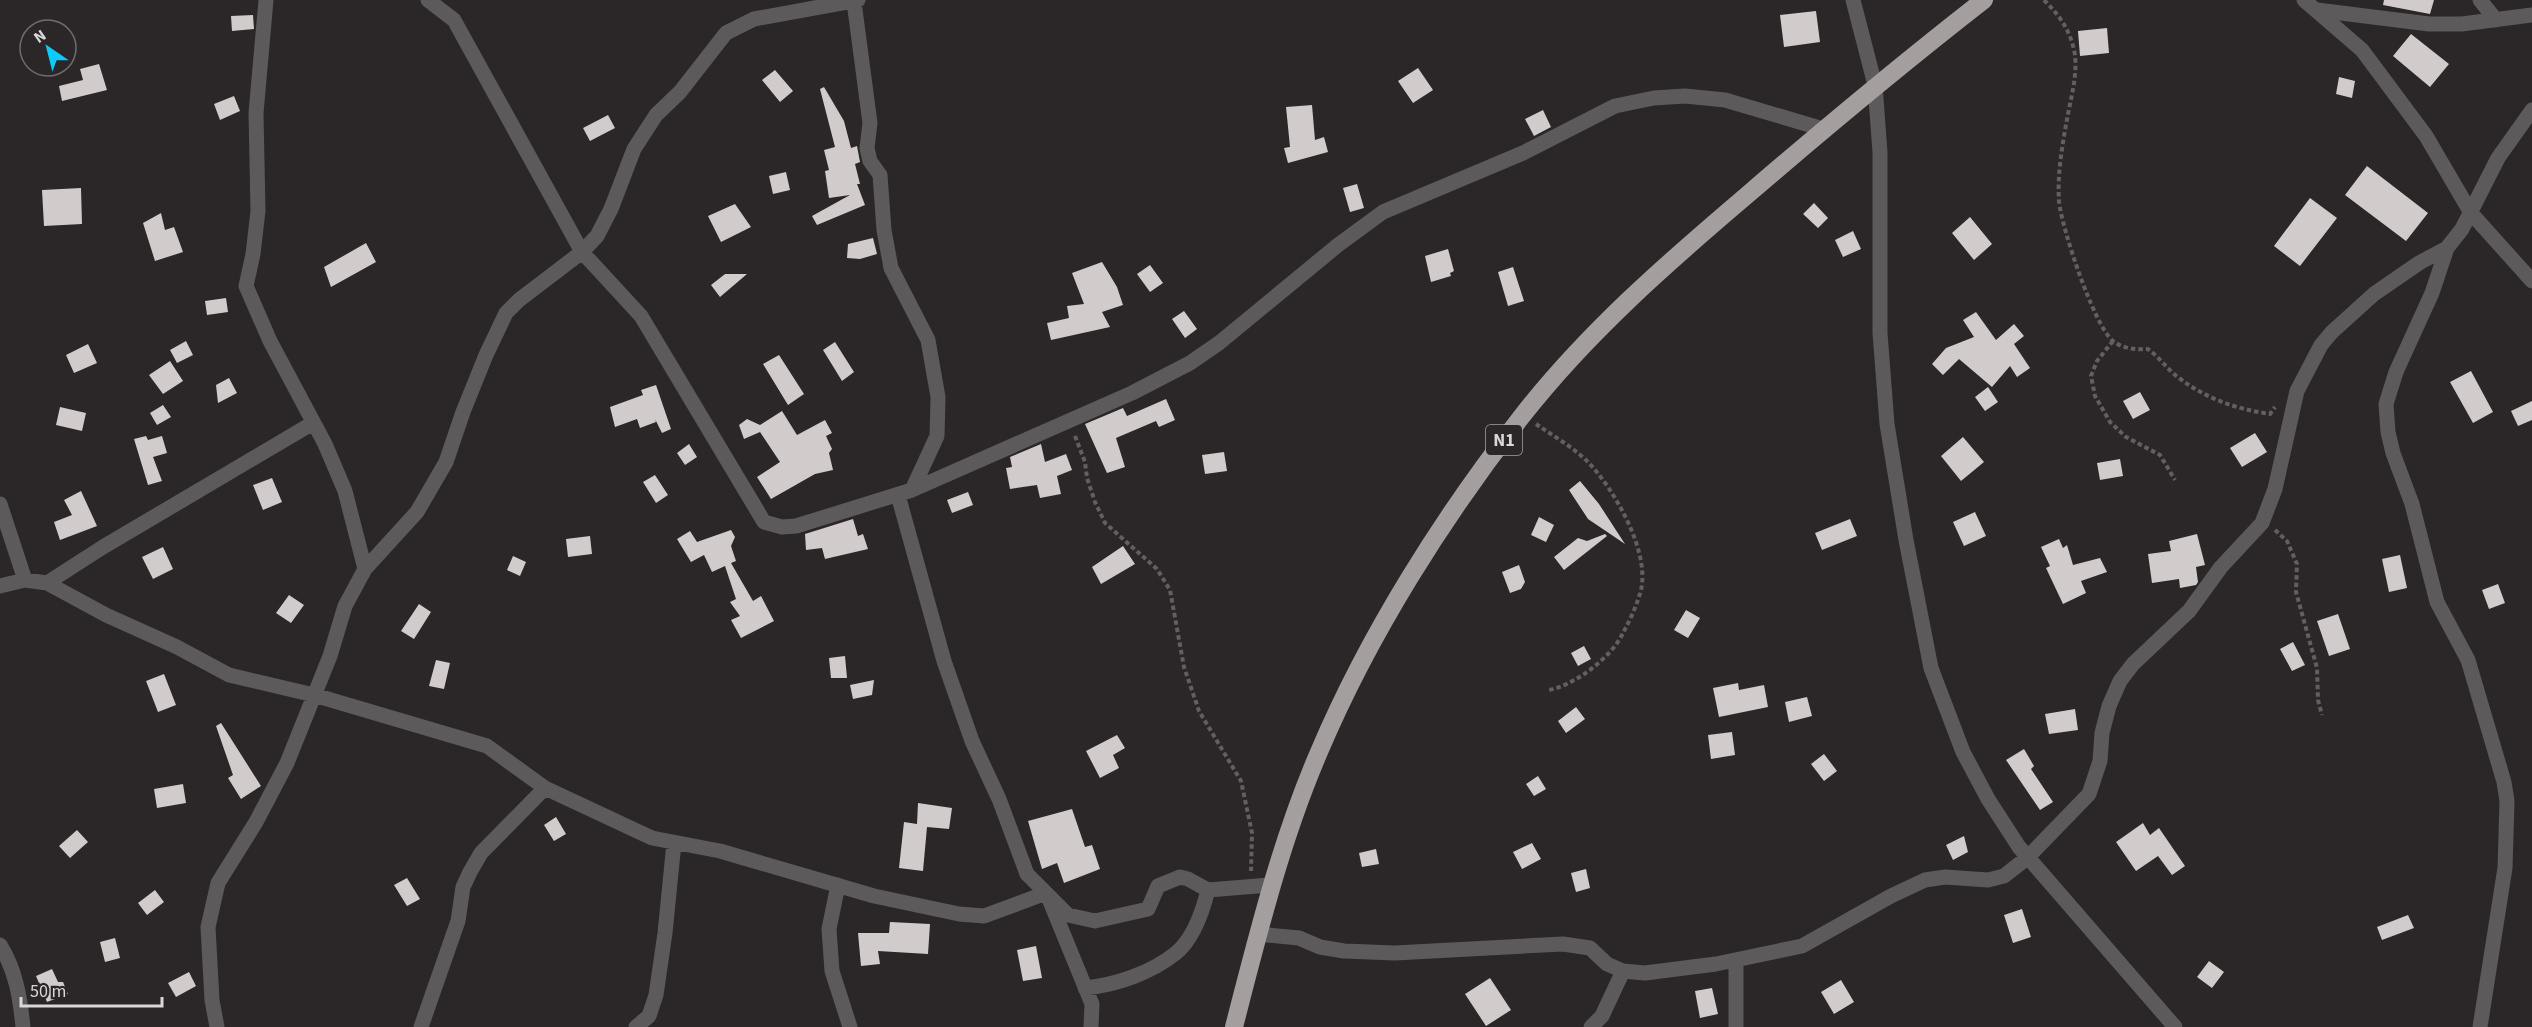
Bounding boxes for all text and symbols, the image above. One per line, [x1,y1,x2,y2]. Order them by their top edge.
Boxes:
north arrow [18,18,78,78]
text: N [29,24,51,49]
road number: N1 [1486,425,1522,455]
scale bar [21,970,162,1008]
text: 50 m [30,979,66,1004]

